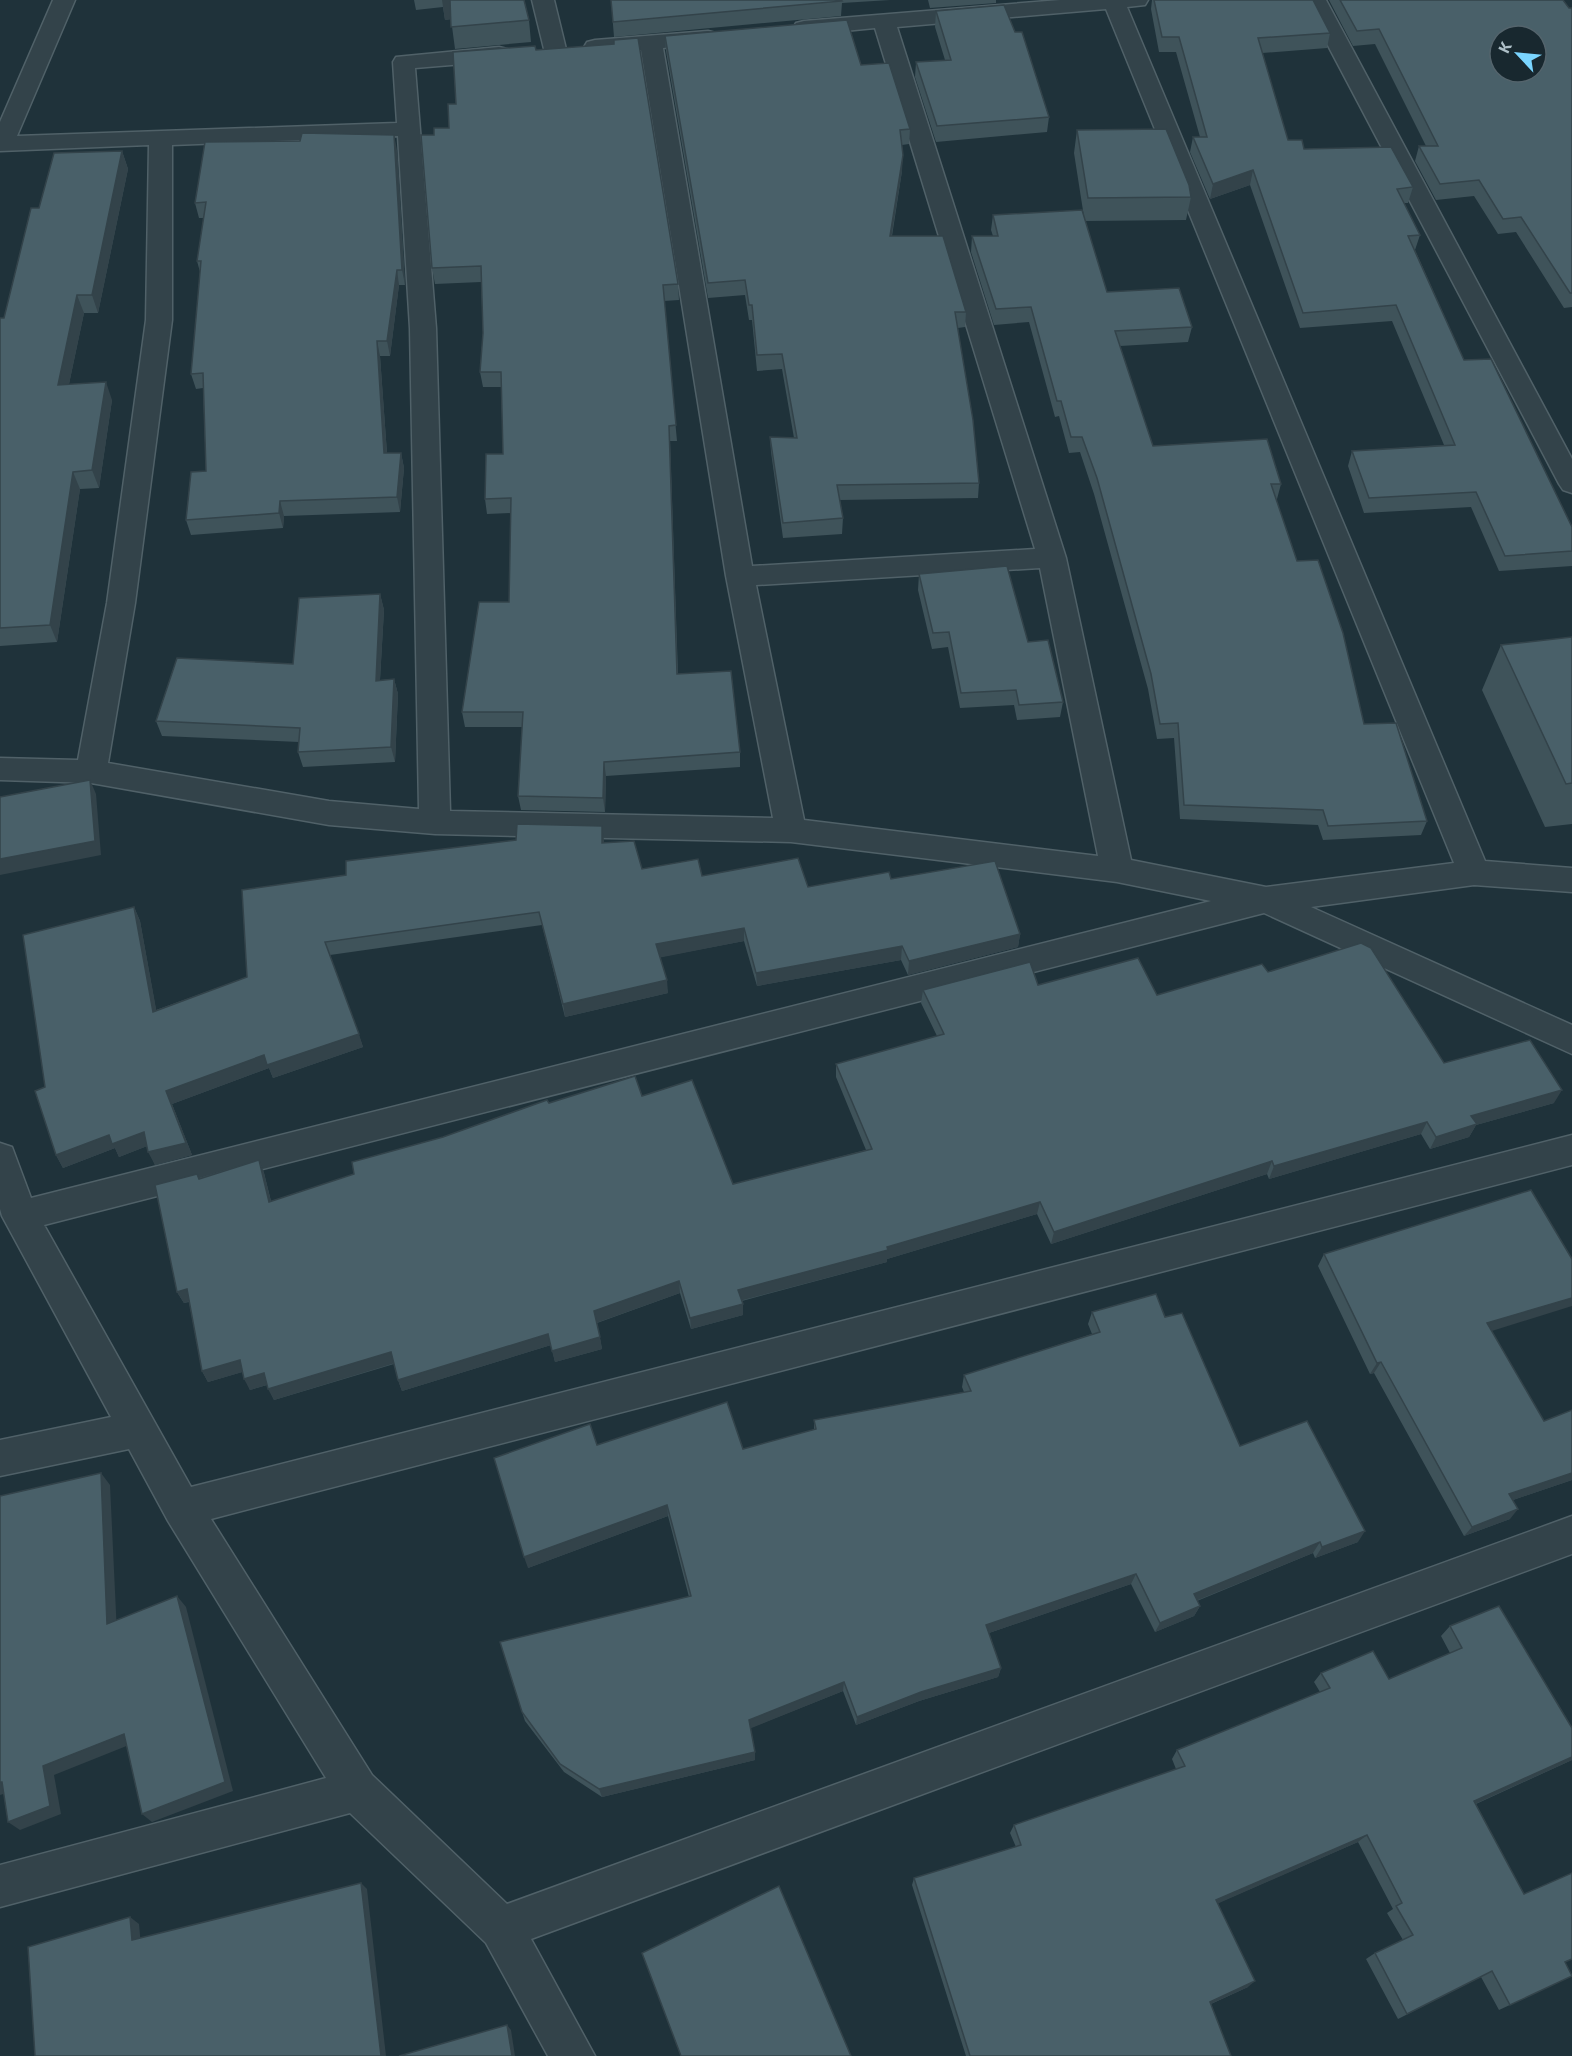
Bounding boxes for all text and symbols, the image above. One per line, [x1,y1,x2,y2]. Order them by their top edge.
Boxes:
north arrow [1488,24,1548,84]
text: K [1493,38,1515,56]

